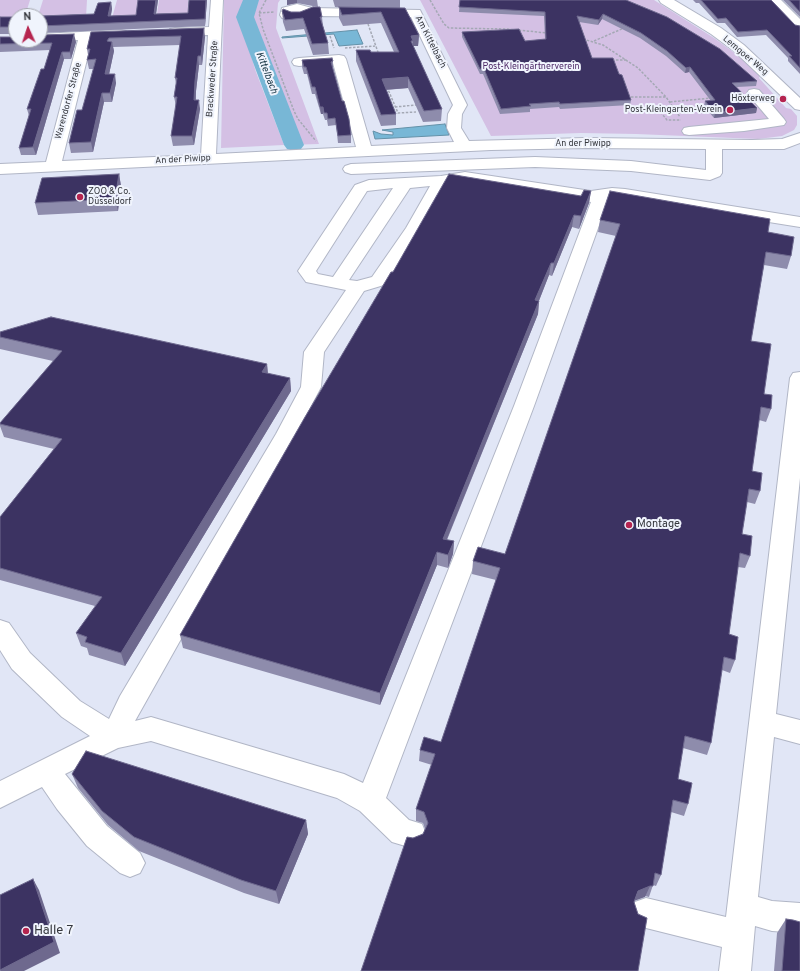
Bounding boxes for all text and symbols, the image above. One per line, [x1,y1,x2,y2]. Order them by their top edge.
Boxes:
north arrow [8,8,48,48]
text: N [23,10,32,24]
street label: Am Kittelbach [412,14,448,70]
street label: Lemgoer Weg [720,34,770,78]
street label: Brackweder Straße [205,41,221,117]
water label: Kittelbach [253,50,279,96]
street label: Warendorfer Straße [54,62,84,140]
park label: Post-Kleingärtnerverein [482,62,580,72]
place label: Höxterweg [731,94,775,104]
marker: Höxterweg [778,94,788,104]
place label: Post-Kleingarten-Verein [625,105,722,115]
marker: Post-Kleingarten-Verein [725,105,735,115]
street label: An der Piwipp [555,139,611,149]
street label: An der Piwipp [155,153,211,167]
place label: ZOO & Co. Düsseldorf [88,187,131,208]
marker: ZOO & Co. Düsseldorf [75,192,85,202]
place label: Montage [637,518,680,532]
marker: Montage [624,520,634,530]
place label: Halle 7 [34,923,73,939]
marker: Halle 7 [21,926,31,936]

